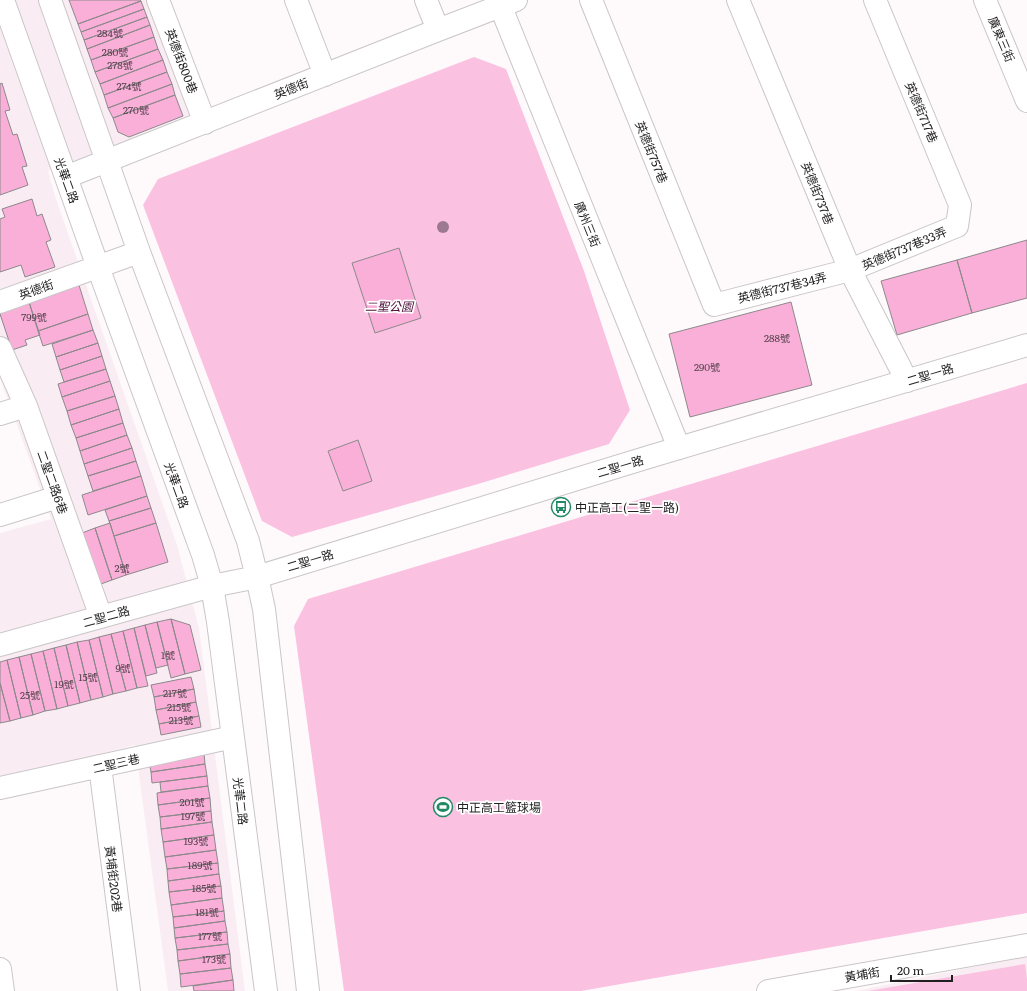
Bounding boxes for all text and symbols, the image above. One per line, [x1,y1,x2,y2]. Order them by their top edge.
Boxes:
street label: 廣東三街 [984,13,1020,65]
house number: 284號 [97,25,123,40]
street label: 英德街800巷 [161,26,203,96]
house number: 280號 [102,44,128,59]
house number: 278號 [107,57,133,72]
street label: 英德街 [271,73,311,103]
house number: 274號 [117,78,141,93]
street label: 英德街717巷 [901,79,943,145]
house number: 270號 [123,102,149,117]
street label: 英德街757巷 [631,118,673,186]
street label: 光華二路 [50,154,84,206]
street label: 英德街737巷 [797,159,839,227]
street label: 廣州三街 [571,198,605,250]
street label: 英德街737巷33弄 [859,222,949,274]
street label: 英德街737巷34弄 [736,267,828,307]
street label: 英德街 [16,274,56,304]
park label: 二聖公園 [365,297,415,315]
house number: 799號 [21,309,47,324]
house number: 288號 [764,330,790,345]
street label: 二聖一路 [904,358,956,390]
house number: 290號 [694,359,720,374]
street label: 二聖二路6巷 [33,448,73,516]
street label: 二聖一路 [594,450,646,482]
street label: 光華二路 [160,459,194,511]
bus stop icon: 中正高工(二聖一路) [550,496,572,518]
place label: 中正高工(二聖一路) [575,498,679,516]
street label: 二聖一路 [284,544,336,576]
house number: 2號 [114,560,130,575]
street label: 二聖二路 [80,601,132,631]
house number: 1號 [161,647,175,662]
house number: 9號 [115,660,131,675]
house number: 15號 [78,669,98,684]
house number: 19號 [54,676,74,691]
house number: 217號 [163,685,187,700]
house number: 25號 [20,687,40,702]
house number: 215號 [167,699,191,714]
house number: 213號 [169,712,193,727]
street label: 二聖三巷 [91,749,141,777]
street label: 光華二路 [229,776,253,826]
house number: 201號 [180,794,204,809]
sports icon: 中正高工籃球場 [432,796,454,818]
place label: 中正高工籃球場 [457,798,541,816]
house number: 197號 [181,808,205,823]
house number: 193號 [184,833,208,848]
street label: 黃埔街202巷 [101,845,127,913]
house number: 189號 [188,857,212,872]
house number: 185號 [192,880,216,895]
house number: 181號 [195,904,219,919]
house number: 177號 [198,928,222,943]
house number: 173號 [202,951,226,966]
scale bar [891,957,952,983]
text: 20 m [897,961,924,979]
street label: 黃埔街 [843,962,881,986]

